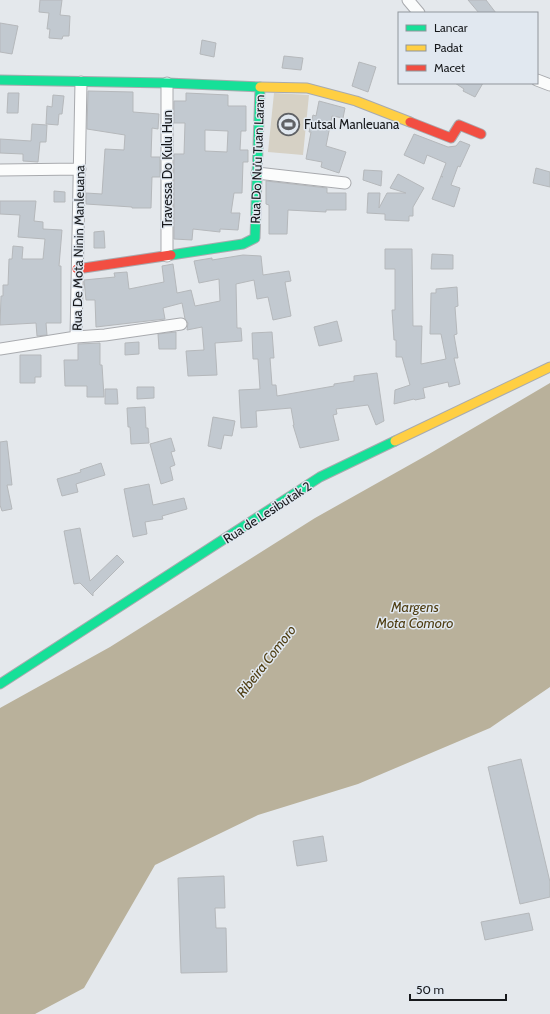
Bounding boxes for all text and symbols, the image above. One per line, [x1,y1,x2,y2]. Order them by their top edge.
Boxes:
legend [398,12,538,84]
text: Lancar [434,20,468,35]
text: Padat [434,40,463,55]
text: Macet [434,60,465,75]
street label: Rua Do Nu’u Tuan Laran [247,94,267,224]
street label: Travessa Do Kulu Hun [159,110,175,228]
sports icon: Futsal Manleuana [275,111,301,137]
place label: Futsal Manleuana [304,116,400,132]
street label: Rua De Mota Ninin Manleuana [69,164,87,331]
street label: Rua de Lesibutak 2 [220,477,314,546]
water label: Margens Mota Comoro [376,598,453,632]
water label: Ribeira Comoro [232,621,300,701]
scale bar [410,976,506,1002]
text: 50 m [416,982,444,997]

